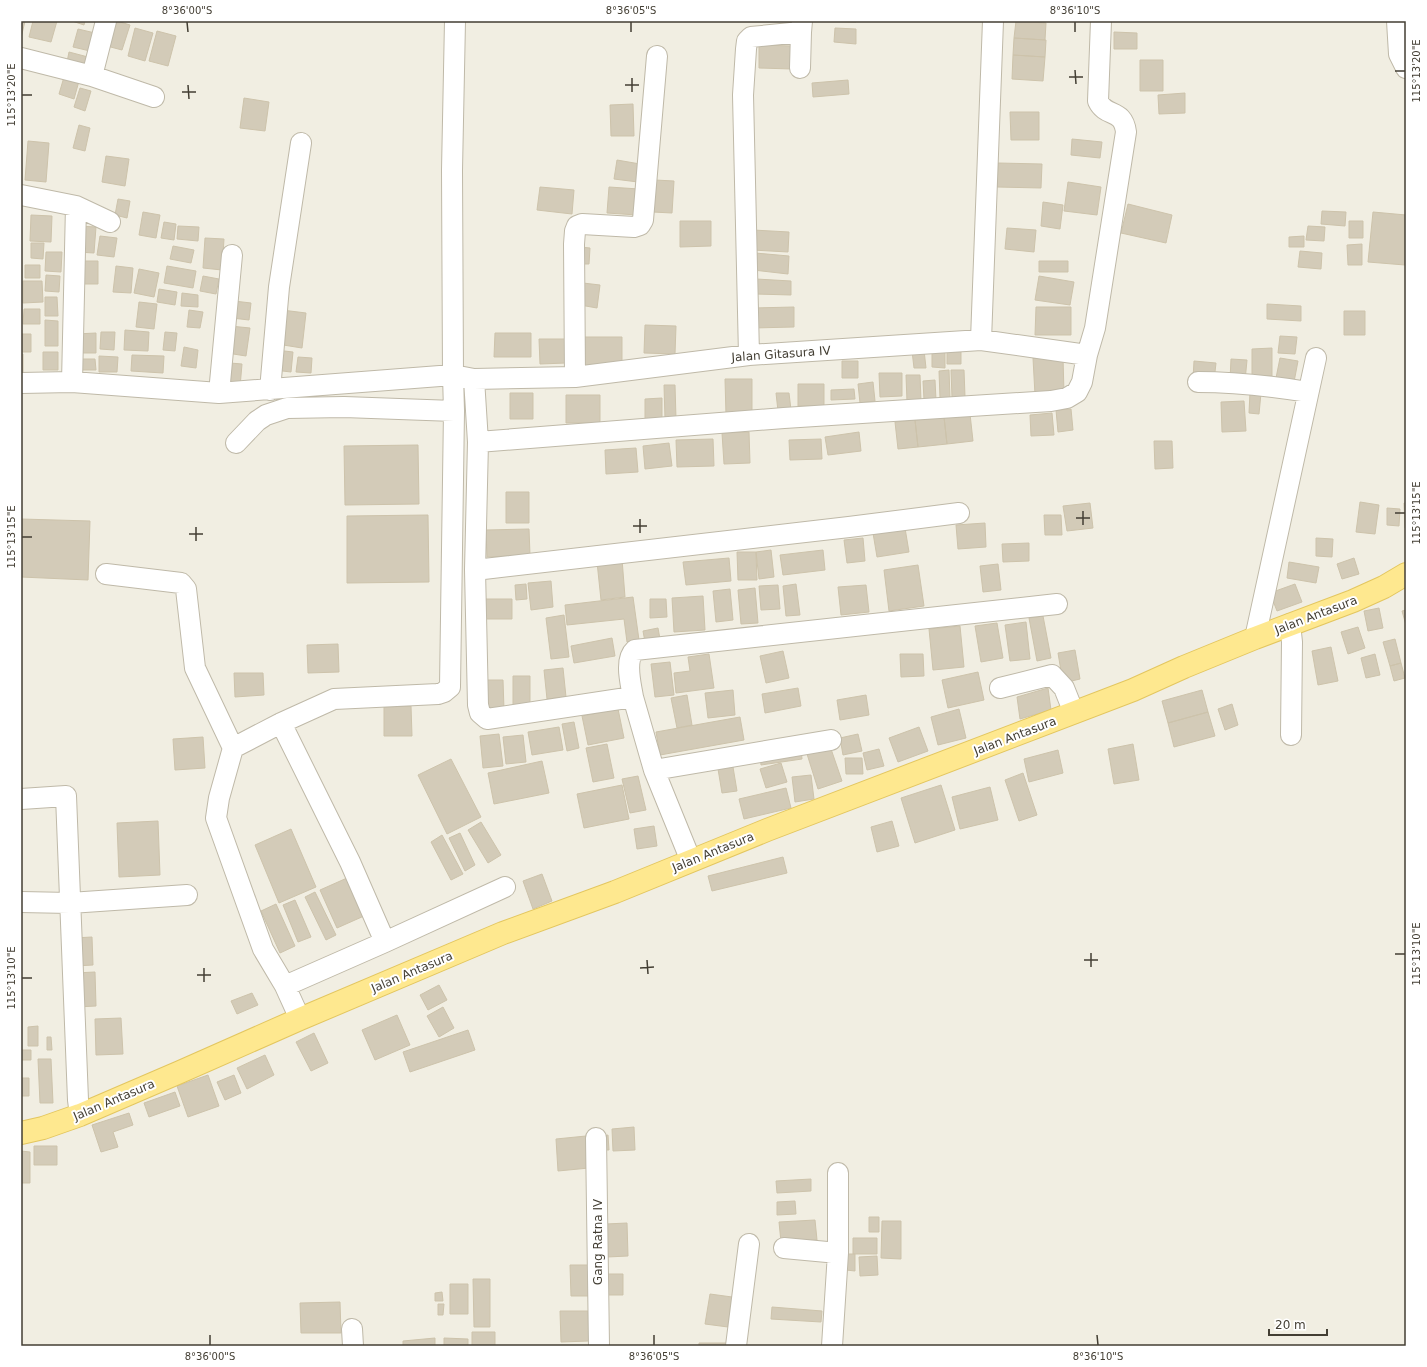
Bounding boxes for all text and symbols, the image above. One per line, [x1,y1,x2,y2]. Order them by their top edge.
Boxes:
text: 8°36'00"S [162,5,212,16]
text: 8°36'05"S [606,5,656,16]
text: 8°36'10"S [1050,5,1100,16]
text: 115°13'20"E [1411,39,1422,103]
text: 115°13'20"E [6,63,17,127]
street label: Jalan Gitasura IV [730,343,832,365]
text: 115°13'15"E [1411,481,1422,545]
text: 115°13'15"E [6,505,17,569]
street label: Jalan Antasura [1272,593,1359,637]
street label: Jalan Antasura [971,714,1058,758]
street label: Jalan Antasura [669,829,756,875]
text: 115°13'10"E [1411,922,1422,986]
text: 115°13'10"E [6,946,17,1010]
street label: Jalan Antasura [368,949,455,996]
street label: Jalan Antasura [70,1077,157,1124]
street label: Gang Ratna IV [591,1198,605,1285]
scale bar [1269,1311,1327,1337]
text: 20 m [1275,1318,1306,1332]
text: 8°36'00"S [185,1351,235,1362]
text: 8°36'05"S [629,1351,679,1362]
text: 8°36'10"S [1073,1351,1123,1362]

